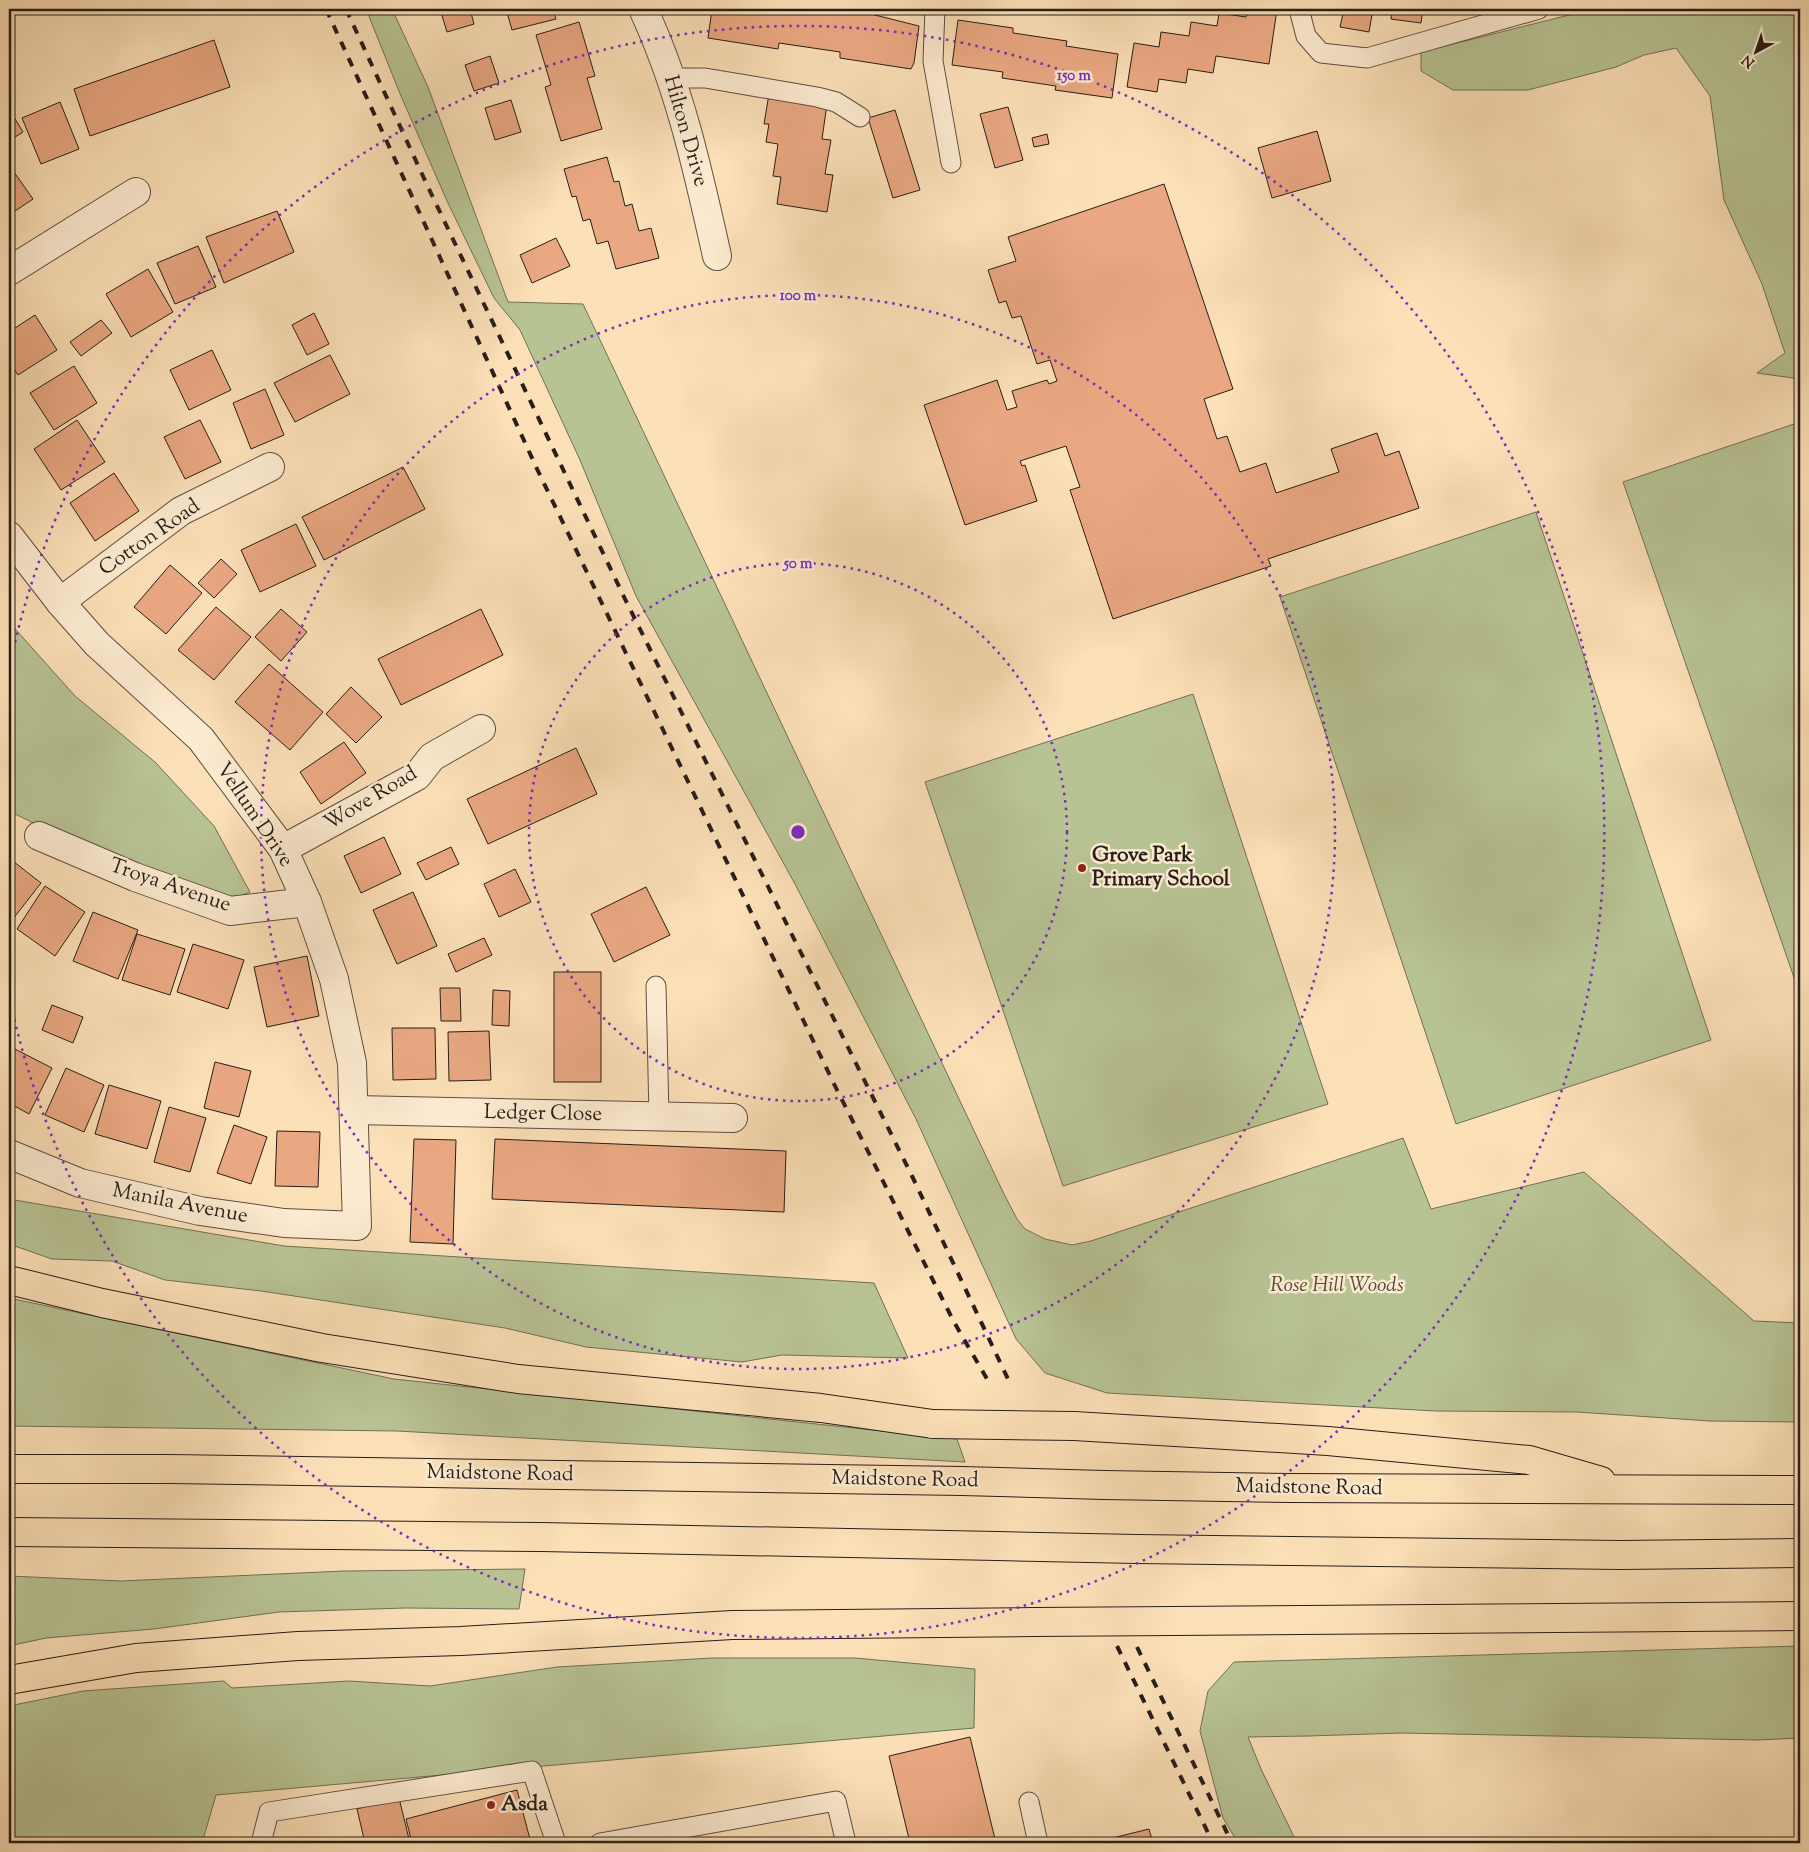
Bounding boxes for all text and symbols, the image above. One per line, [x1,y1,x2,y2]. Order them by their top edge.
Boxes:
north arrow [1732,28,1782,78]
text: N [1738,49,1760,72]
text: 150 m [1057,66,1091,87]
street label: Hilton Drive [655,72,715,190]
text: 100 m [780,286,817,307]
street label: Cotton Road [93,492,207,584]
text: 50 m [783,554,813,575]
street label: Vellum Drive [208,757,300,873]
street label: Wove Road [319,759,423,839]
centre of rings [789,823,807,841]
place label: Grove Park Primary School [1092,841,1230,895]
street label: Troya Avenue [105,851,235,921]
marker: Grove Park Primary School [1076,862,1088,874]
street label: Ledger Close [483,1098,603,1130]
street label: Manila Avenue [110,1176,250,1232]
park label: Rose Hill Woods [1270,1271,1404,1301]
street label: Maidstone Road [426,1458,574,1490]
street label: Maidstone Road [831,1464,979,1496]
street label: Maidstone Road [1235,1472,1383,1504]
place label: Asda [501,1790,548,1820]
marker: Asda [485,1799,497,1811]

